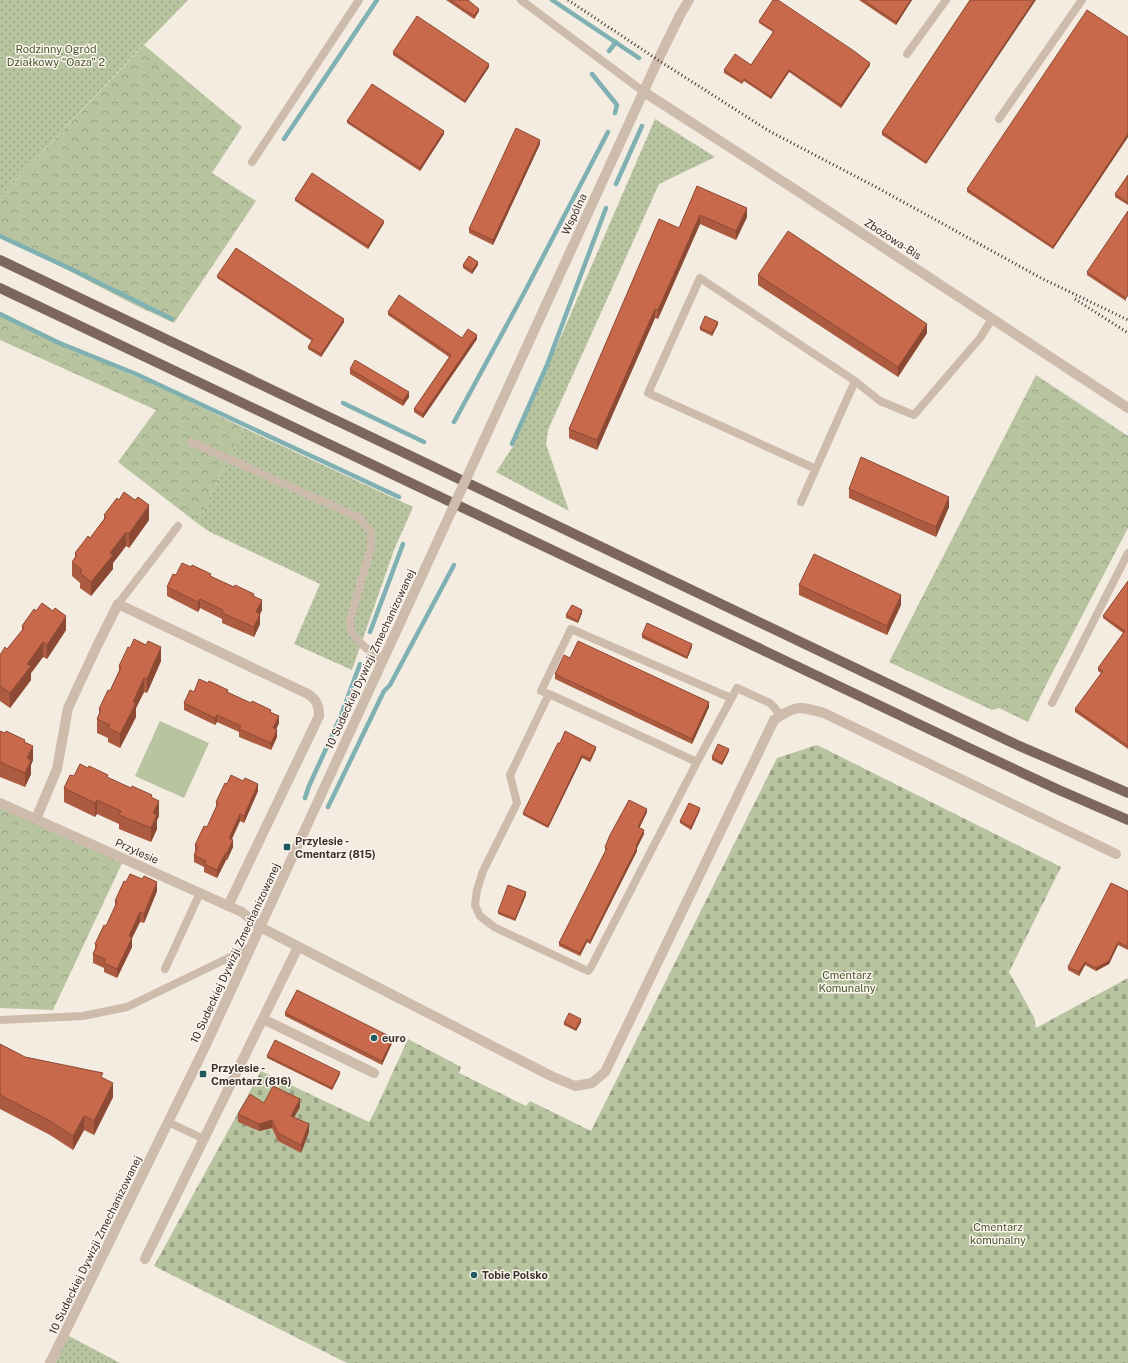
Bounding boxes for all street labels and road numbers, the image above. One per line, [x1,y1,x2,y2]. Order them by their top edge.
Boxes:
street label: Wspólna [559,191,589,237]
street label: Zbożowa-Bis [862,216,924,262]
street label: 10 Sudeckiej Dywizji Zmechanizowanej [323,567,417,751]
street label: Przylesie [113,836,161,866]
street label: 10 Sudeckiej Dywizji Zmechanizowanej [188,861,282,1045]
street label: 10 Sudeckiej Dywizji Zmechanizowanej [46,1154,144,1336]

